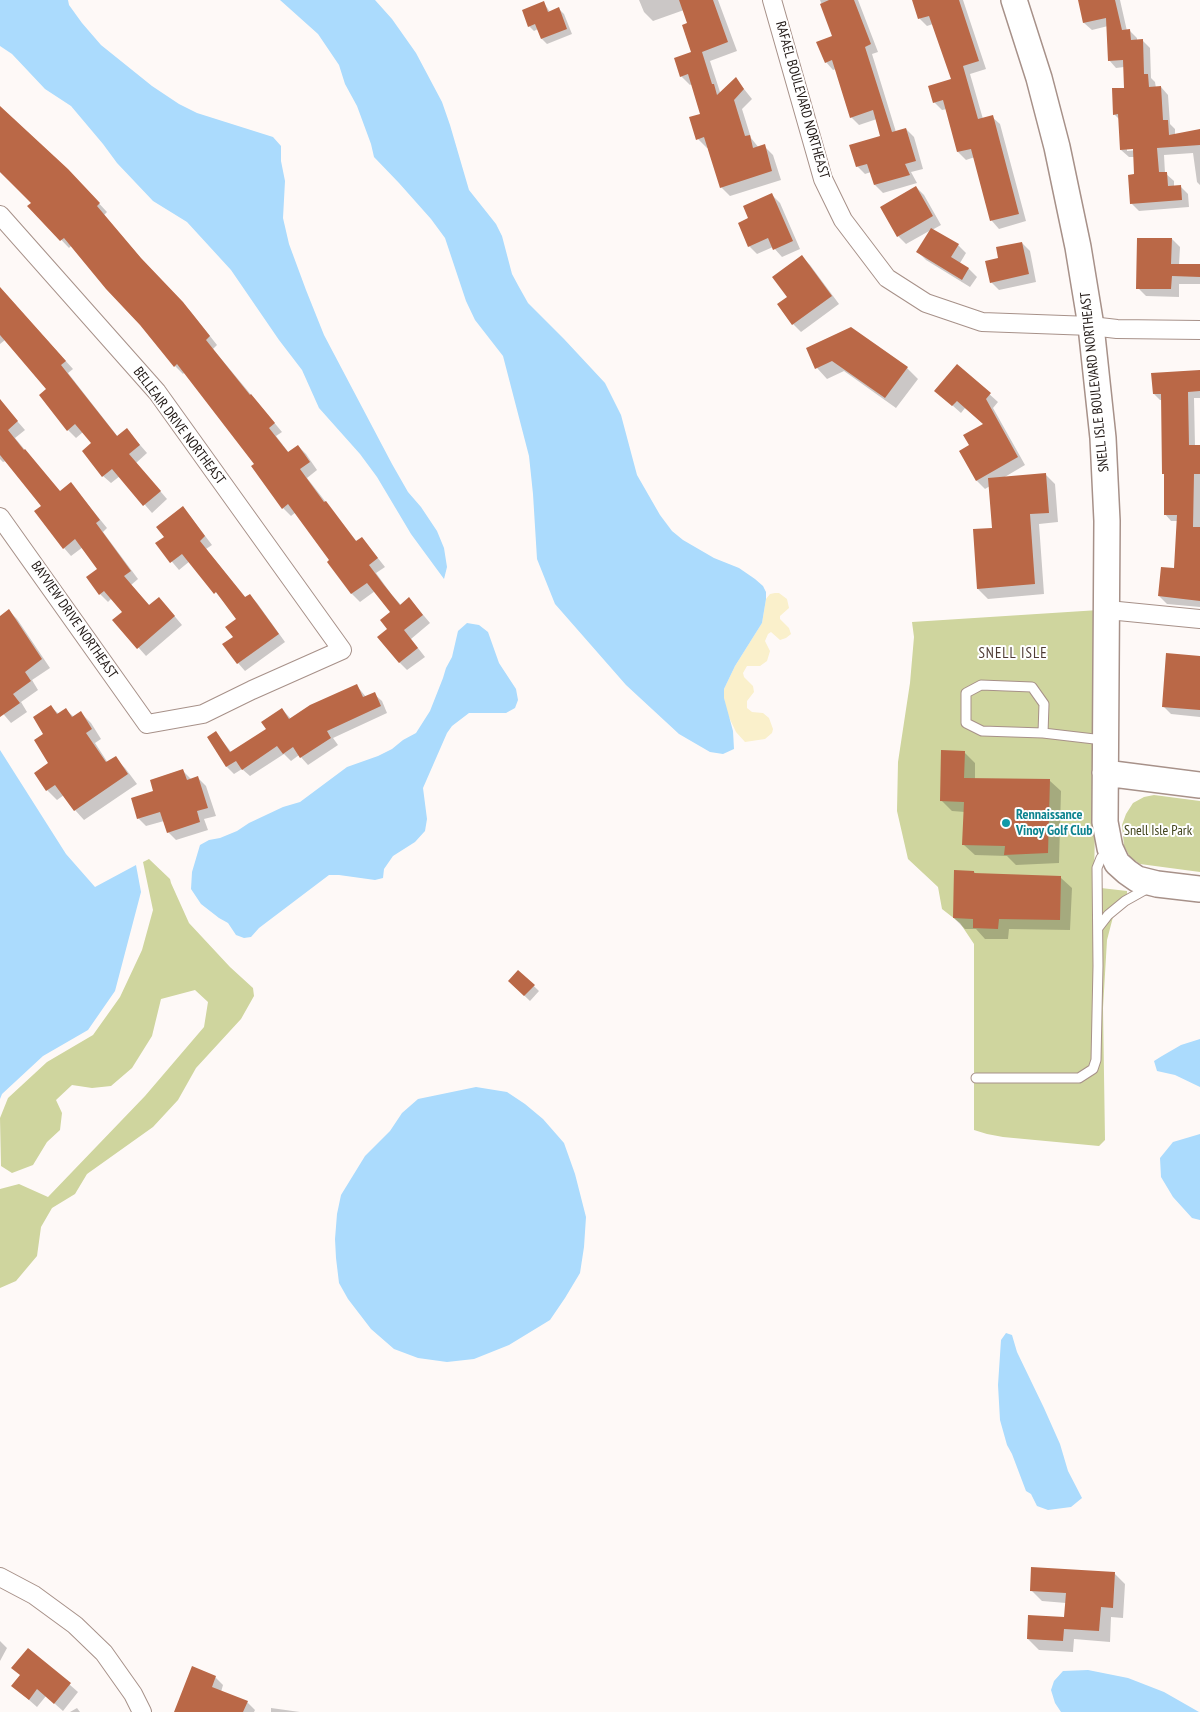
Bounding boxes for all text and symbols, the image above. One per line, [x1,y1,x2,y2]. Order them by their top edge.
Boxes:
street label: RAFAEL BOULEVARD NORTHEAST [771,19,833,181]
street label: SNELL ISLE BOULEVARD NORTHEAST [1077,291,1113,473]
street label: BELLEAIR DRIVE NORTHEAST [129,364,229,488]
street label: BAYVIEW DRIVE NORTHEAST [27,558,121,682]
district label: SNELL ISLE [977,645,1049,663]
place label: Rennaissance Vinoy Golf Club [1016,807,1093,840]
marker: Rennaissance Vinoy Golf Club [1000,817,1012,829]
park label: Snell Isle Park [1124,823,1192,839]

